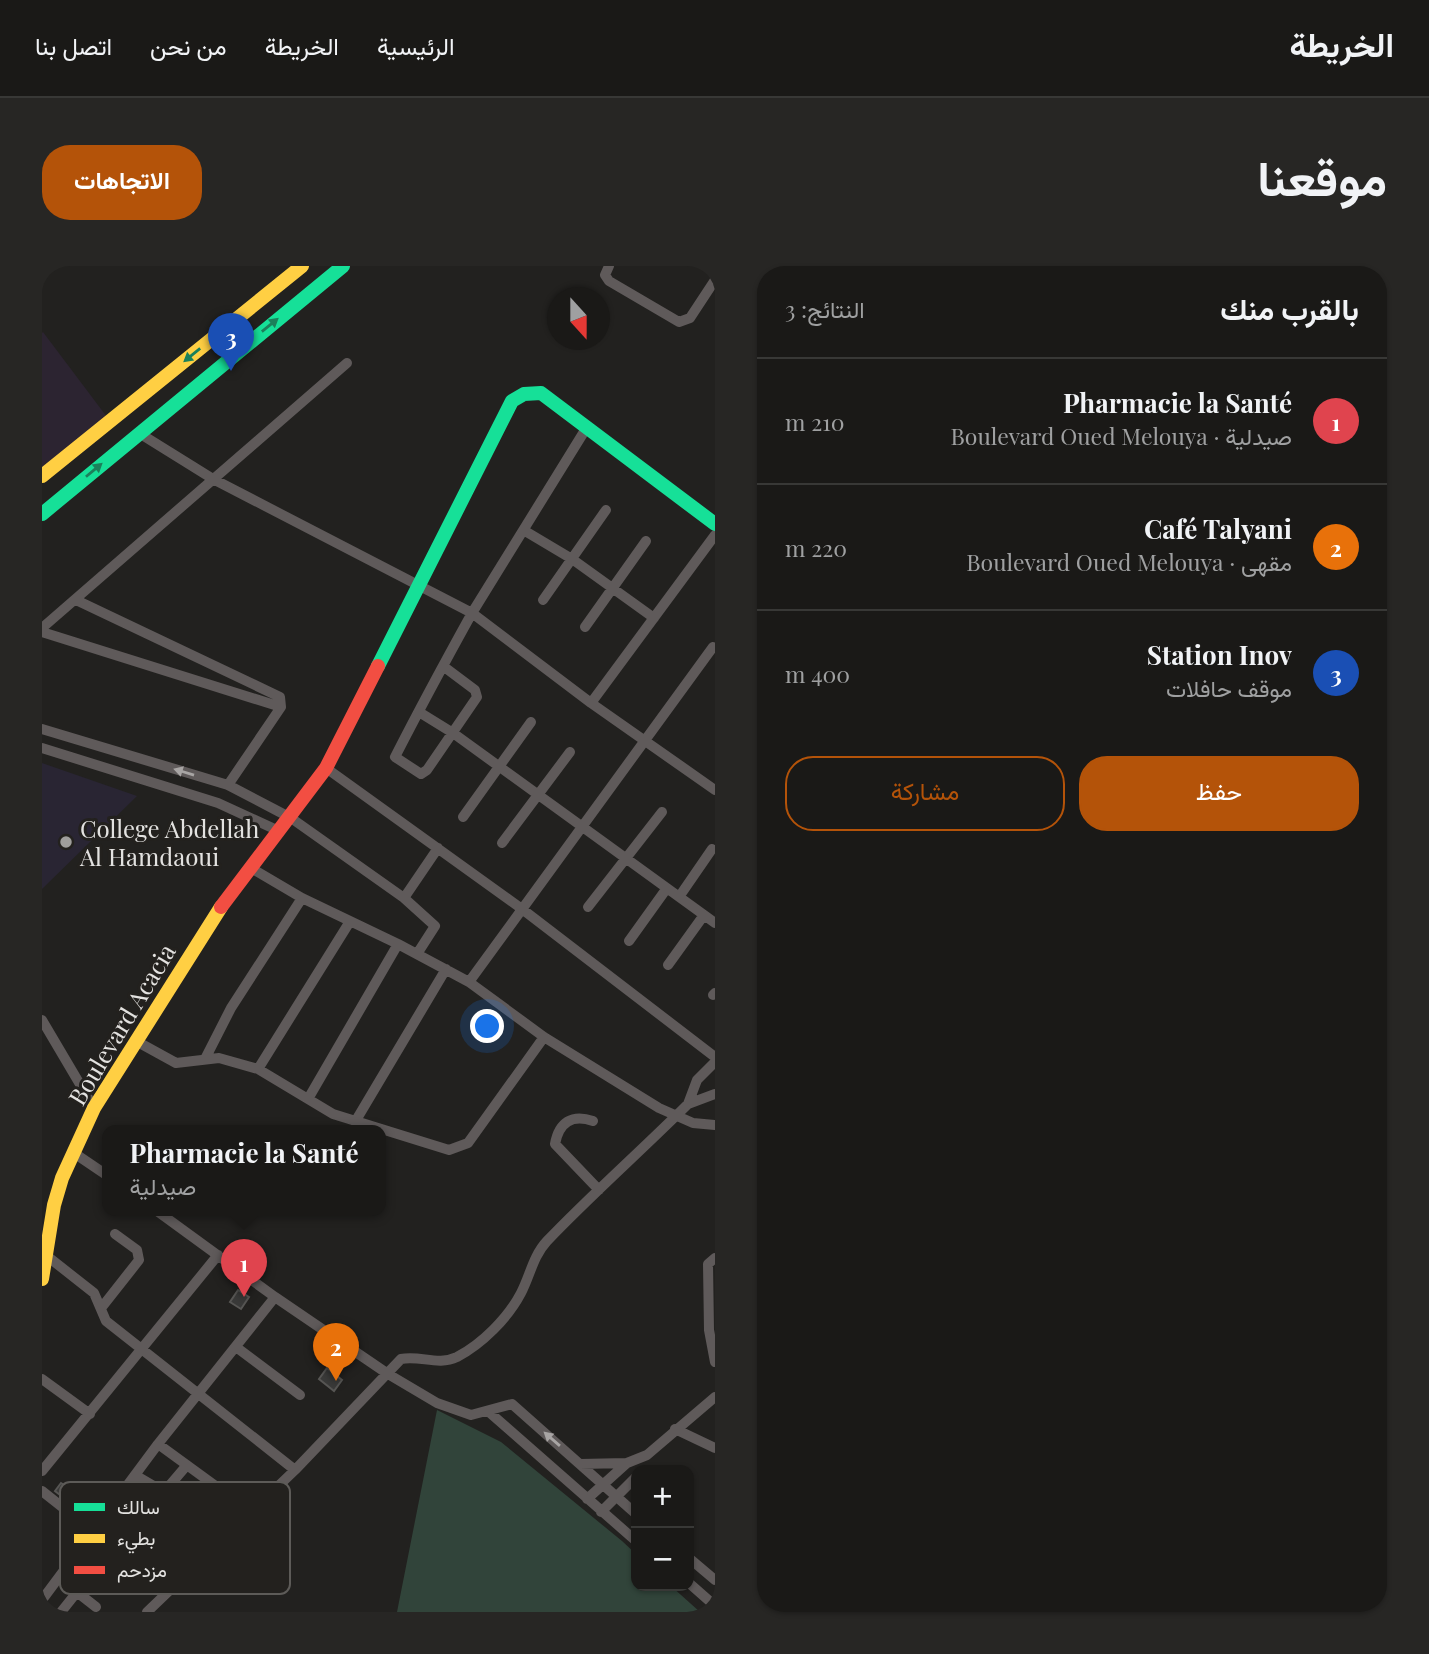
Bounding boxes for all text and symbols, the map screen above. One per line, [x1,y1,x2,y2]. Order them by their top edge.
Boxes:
text: الخريطة [1290,21,1394,65]
text: اتصل بنا [35,29,112,61]
text: من نحن [150,29,227,61]
text: الخريطة [265,29,339,61]
text: الرئيسية [377,29,454,61]
text: موقعنا [1257,143,1387,208]
button: الاتجاهات [42,145,202,220]
north arrow [547,287,610,350]
text: بالقرب منك [1220,288,1359,328]
text: النتائج: 3 [785,293,865,324]
pin: 3 [208,313,254,371]
one-way arrow [261,318,278,333]
one-way arrow [184,348,202,363]
text: Pharmacie la Santé [1063,385,1292,420]
text: 210 m [785,406,845,437]
text: 1 [1332,406,1340,437]
text: صيدلية · Boulevard Oued Melouya [951,420,1292,451]
one-way arrow [85,463,103,478]
text: Café Talyani [1144,511,1292,546]
text: 220 m [785,532,847,563]
text: 2 [1330,532,1342,563]
text: مقهى · Boulevard Oued Melouya [966,546,1292,577]
text: Station Inov [1147,637,1292,672]
text: 400 m [785,658,850,689]
text: 3 [1330,658,1342,689]
text: موقف حافلات [1166,672,1292,703]
button: مشاركة [785,756,1065,831]
button: حفظ [1079,756,1359,831]
one-way arrow [173,767,194,777]
place label: College Abdellah Al Hamdaoui [79,812,259,872]
marker: College Abdellah Al Hamdaoui [58,834,74,850]
street label: Boulevard Acacia [60,937,182,1111]
your location [470,1009,504,1043]
popup [102,1125,386,1216]
text: Pharmacie la Santé [129,1135,359,1170]
text: صيدلية [129,1170,196,1201]
pin: 1 [221,1239,267,1297]
pin: 2 [313,1323,359,1381]
one-way arrow [543,1431,561,1447]
map controls [631,1465,694,1591]
button: + [631,1465,694,1528]
legend [60,1482,290,1594]
text: سالك [117,1493,160,1519]
text: بطيء [117,1524,155,1554]
button: − [631,1528,694,1591]
text: مزدحم [117,1556,167,1583]

